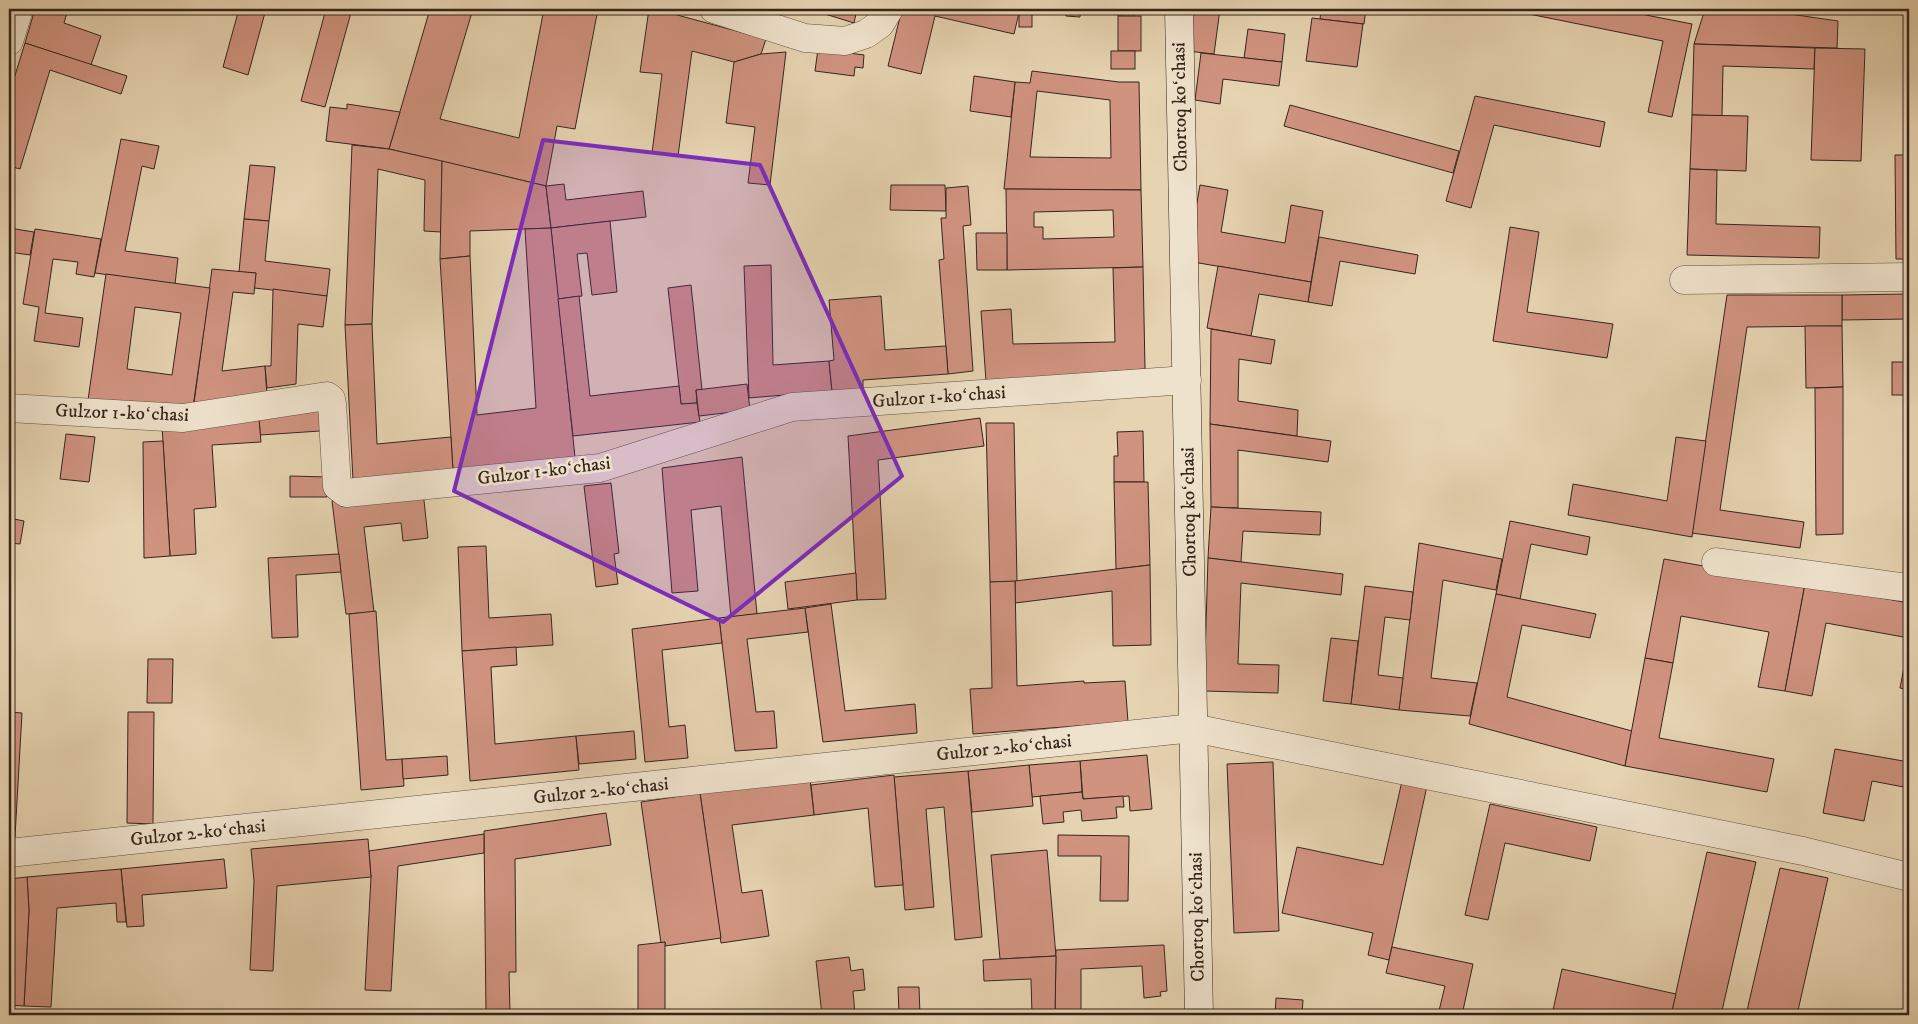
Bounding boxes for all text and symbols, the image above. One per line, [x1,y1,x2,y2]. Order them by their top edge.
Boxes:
street label: Chortoq koʻchasi [1167,42,1194,172]
street label: Gulzor 1-koʻchasi [872,381,1007,413]
street label: Gulzor 1-koʻchasi [55,399,189,427]
street label: Chortoq koʻchasi [1176,447,1203,577]
street label: Gulzor 1-koʻchasi [476,451,612,491]
street label: Gulzor 2-koʻchasi [935,729,1073,767]
street label: Gulzor 2-koʻchasi [532,772,670,810]
street label: Gulzor 2-koʻchasi [129,814,267,852]
street label: Chortoq koʻchasi [1184,852,1211,982]

